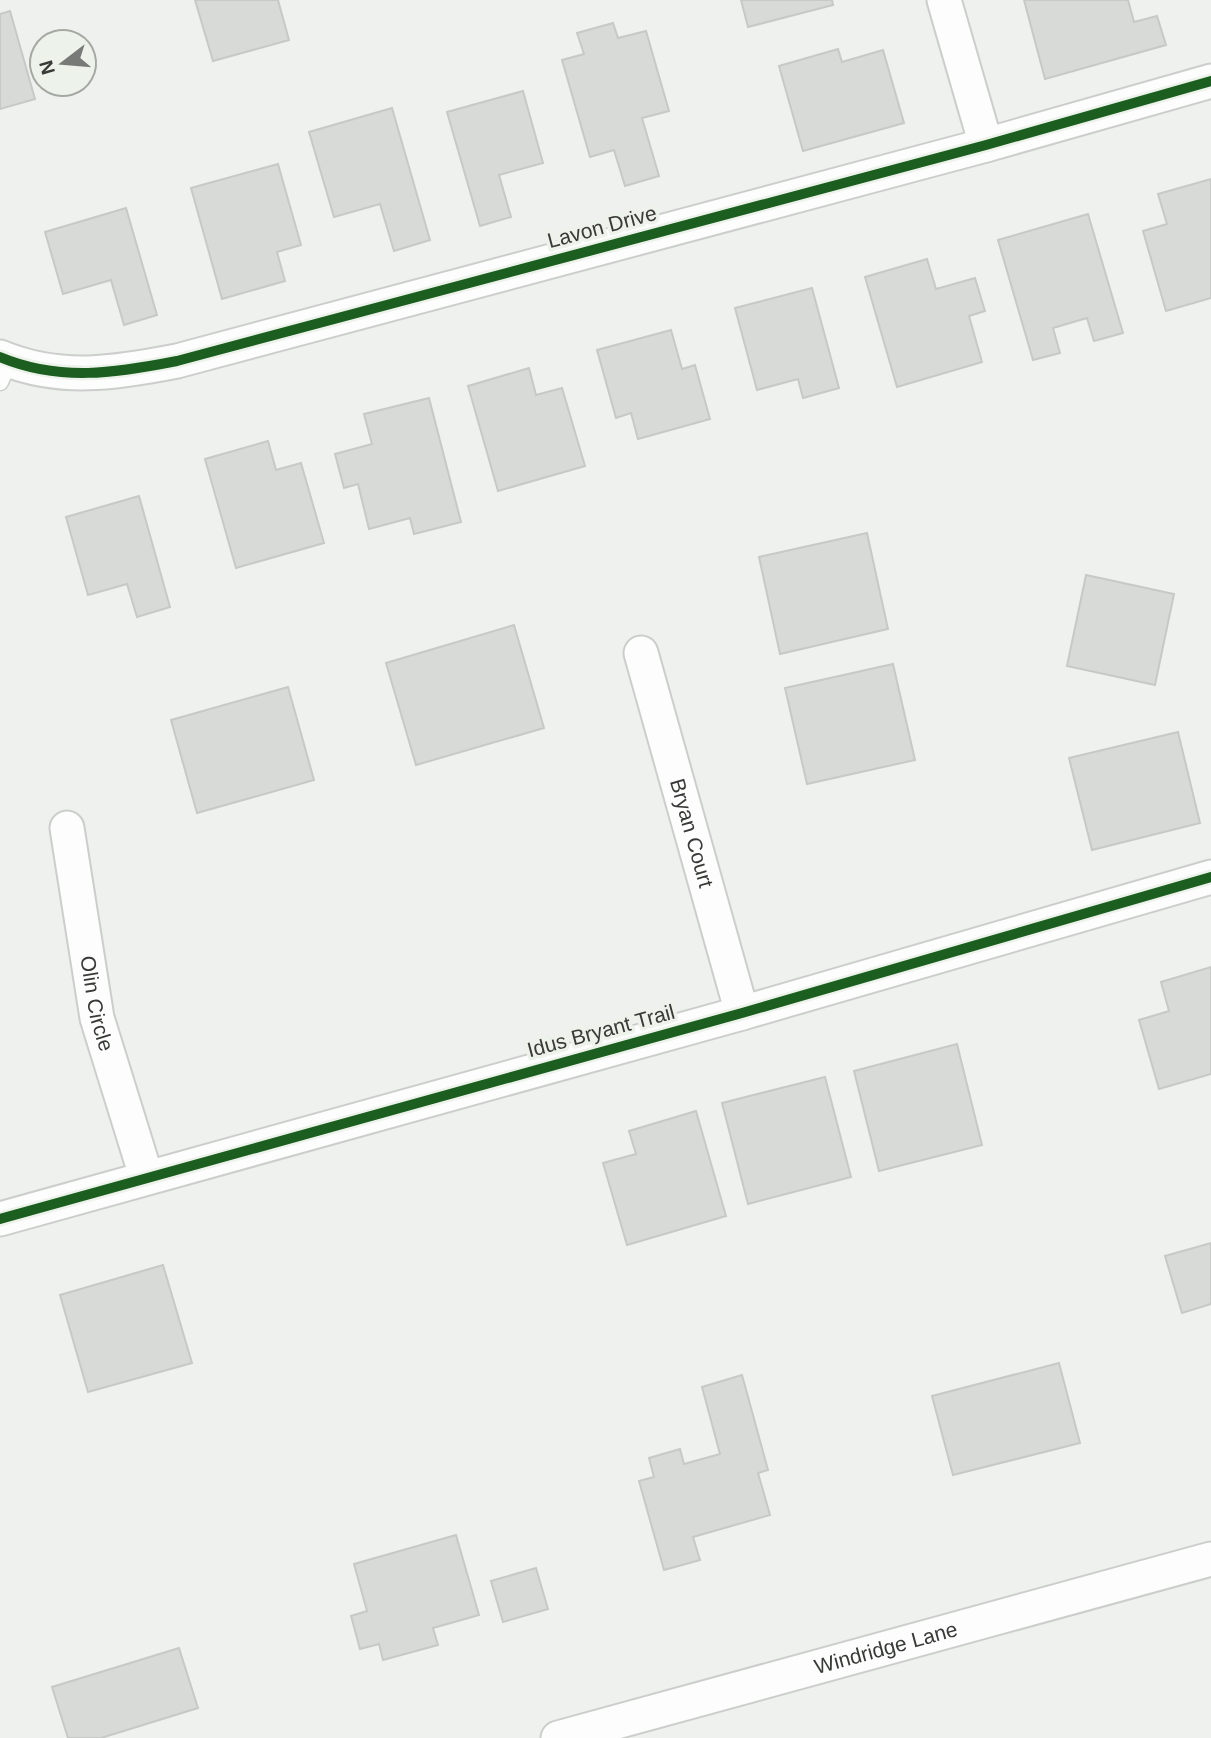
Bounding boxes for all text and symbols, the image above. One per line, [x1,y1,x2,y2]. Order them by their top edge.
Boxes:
north arrow [28,28,98,98]
text: N [35,58,59,77]
street label: Lavon Drive [545,201,659,252]
street label: Bryan Court [666,776,718,890]
street label: Olin Circle [76,954,119,1054]
street label: Idus Bryant Trail [525,1000,677,1061]
street label: Windridge Lane [812,1617,960,1678]

